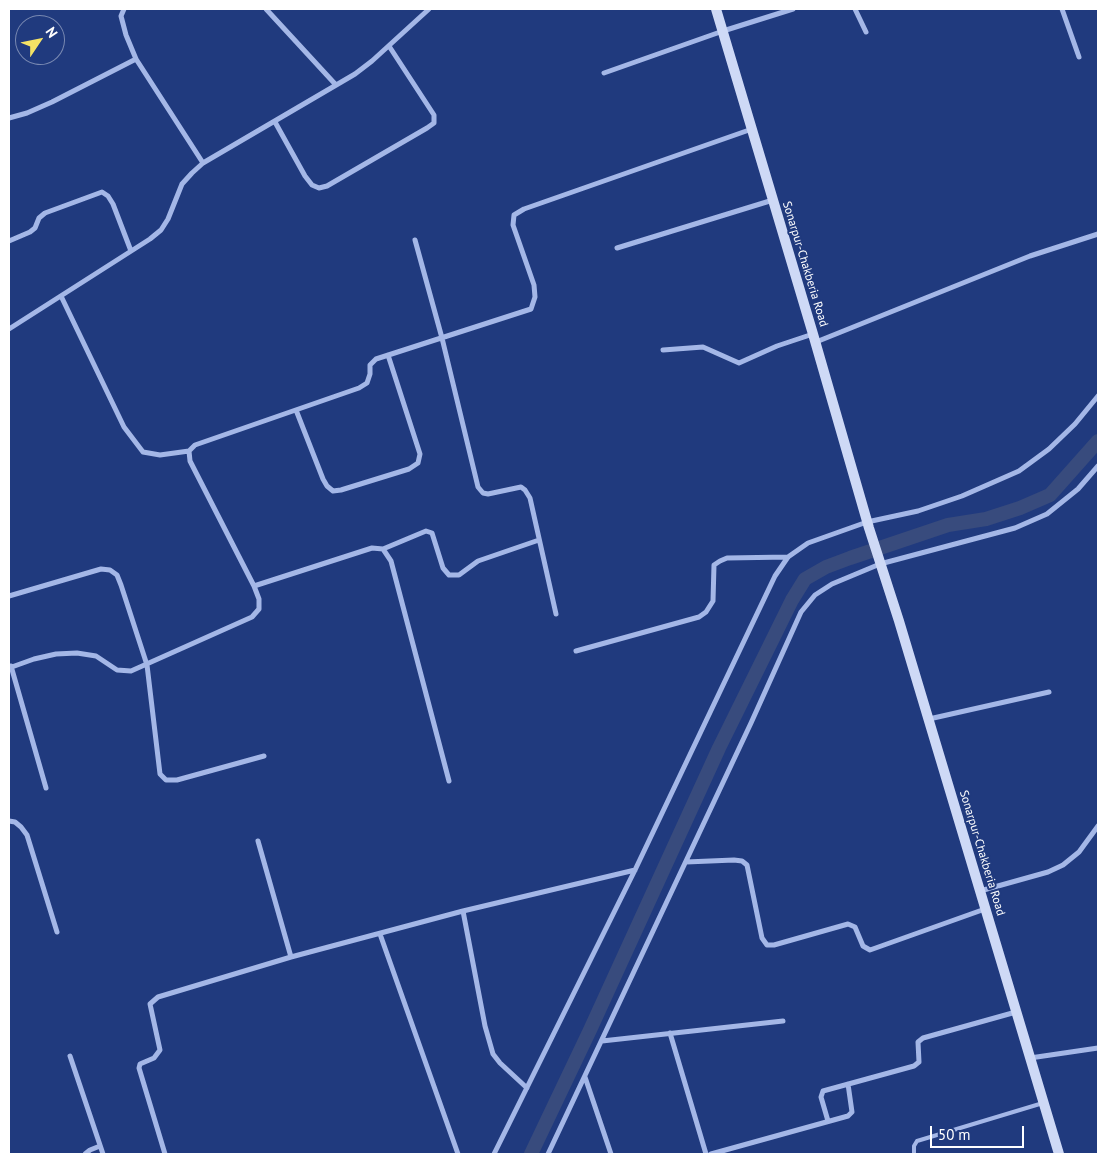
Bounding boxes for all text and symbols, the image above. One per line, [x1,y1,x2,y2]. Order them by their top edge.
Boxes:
north arrow [15,15,65,65]
text: N [42,23,62,41]
street label: Sonarpur-Chakberia Road [779,200,831,328]
street label: Sonarpur-Chakberia Road [956,789,1008,917]
scale bar [932,1116,1026,1148]
text: 50 m [938,1125,971,1144]

